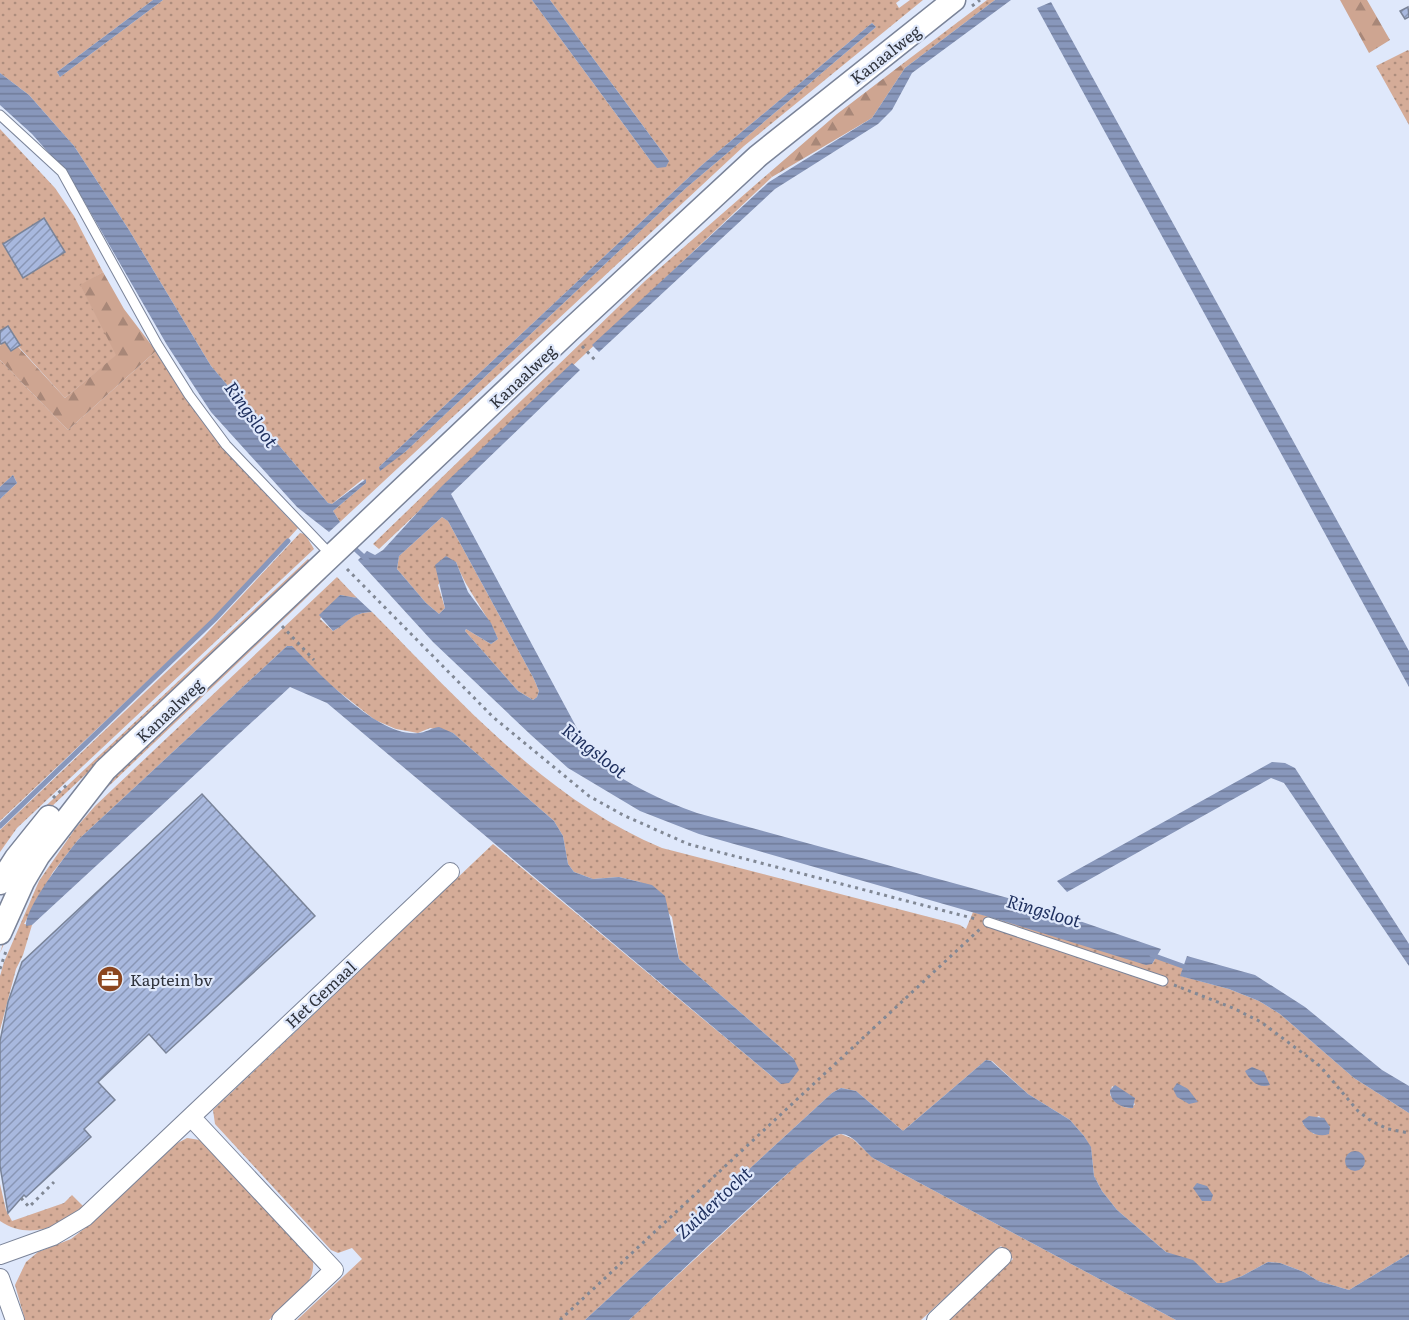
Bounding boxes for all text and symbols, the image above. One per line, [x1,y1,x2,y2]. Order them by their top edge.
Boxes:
street label: Kanaalweg [845,19,926,89]
street label: Kanaalweg [483,339,561,413]
water label: Ringsloot [219,375,285,453]
street label: Kanaalweg [130,673,208,747]
water label: Ringsloot [557,716,633,784]
water label: Ringsloot [1004,886,1084,934]
street label: Het Gemaal [279,955,361,1033]
office icon: Kaptein bv [95,964,125,994]
place label: Kaptein bv [130,967,213,991]
water label: Zuidertocht [669,1159,757,1245]

